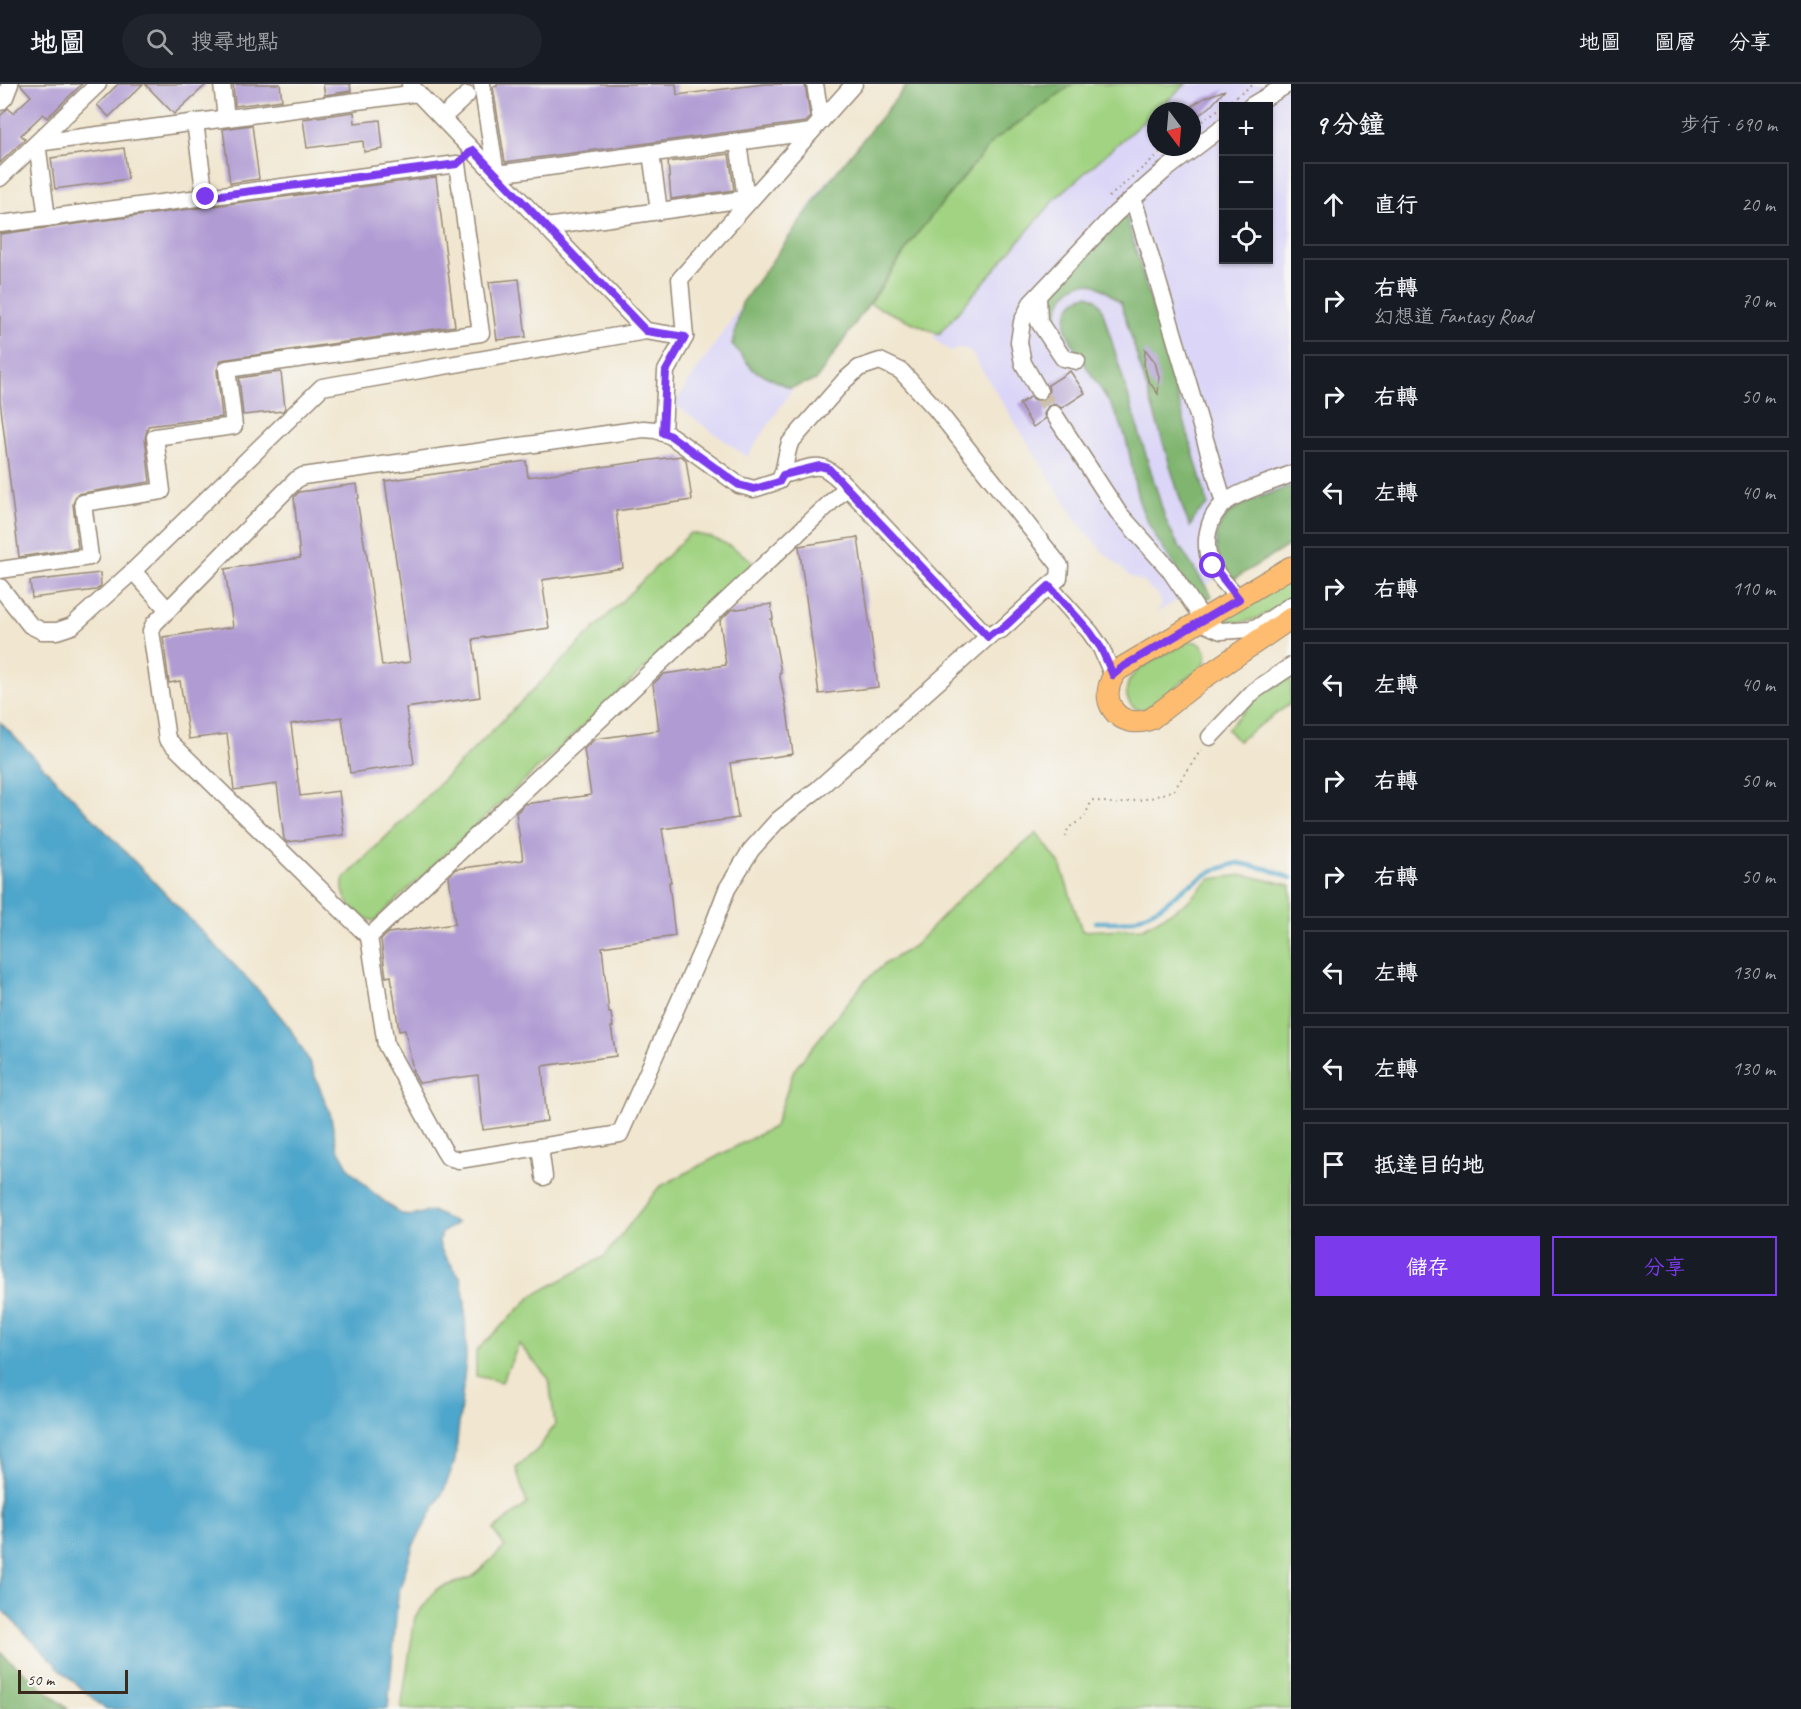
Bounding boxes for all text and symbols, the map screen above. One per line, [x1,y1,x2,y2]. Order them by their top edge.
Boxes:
search box [122,14,542,68]
text: 地圖 [30,25,86,60]
icon: search [143,25,176,58]
text: 搜尋地點 [191,28,279,56]
text: 地圖 [1579,29,1621,55]
text: 圖層 [1654,29,1696,55]
text: 分享 [1729,29,1771,55]
north arrow [1147,102,1201,156]
map controls [1219,102,1273,264]
button: + [1219,102,1273,156]
text: 9 分鐘 [1315,108,1385,141]
text: 步行 · 690 m [1681,112,1777,137]
button: − [1219,156,1273,210]
route end [192,183,218,209]
icon: ahead [1317,188,1350,221]
text: 直行 [1374,191,1418,219]
text: 20 m [1741,192,1775,217]
button: locate [1219,210,1273,264]
text: 右轉 [1374,274,1418,302]
icon: right [1317,284,1350,317]
text: 70 m [1741,288,1775,313]
text: 幻想道 Fantasy Road [1374,304,1532,329]
icon: right [1317,380,1350,413]
text: 右轉 [1374,383,1418,411]
text: 50 m [1741,384,1775,409]
icon: left [1317,476,1350,509]
text: 左轉 [1374,479,1418,507]
text: 40 m [1741,480,1775,505]
route start [1199,552,1225,578]
icon: right [1317,572,1350,605]
text: 右轉 [1374,575,1418,603]
text: 110 m [1732,576,1775,601]
icon: left [1317,668,1350,701]
text: 左轉 [1374,671,1418,699]
text: 40 m [1741,672,1775,697]
icon: right [1317,764,1350,797]
text: 右轉 [1374,767,1418,795]
text: 50 m [1741,768,1775,793]
icon: right [1317,860,1350,893]
text: 右轉 [1374,863,1418,891]
text: 50 m [1741,864,1775,889]
icon: left [1317,956,1350,989]
text: 左轉 [1374,959,1418,987]
text: 130 m [1732,960,1775,985]
icon: left [1317,1052,1350,1085]
text: 左轉 [1374,1055,1418,1083]
text: 130 m [1732,1056,1775,1081]
icon: arrive [1317,1148,1350,1181]
text: 抵達目的地 [1374,1151,1484,1179]
button: 儲存 [1315,1236,1540,1296]
button: 分享 [1552,1236,1777,1296]
scale bar [18,1667,128,1694]
text: 50 m [27,1670,54,1690]

